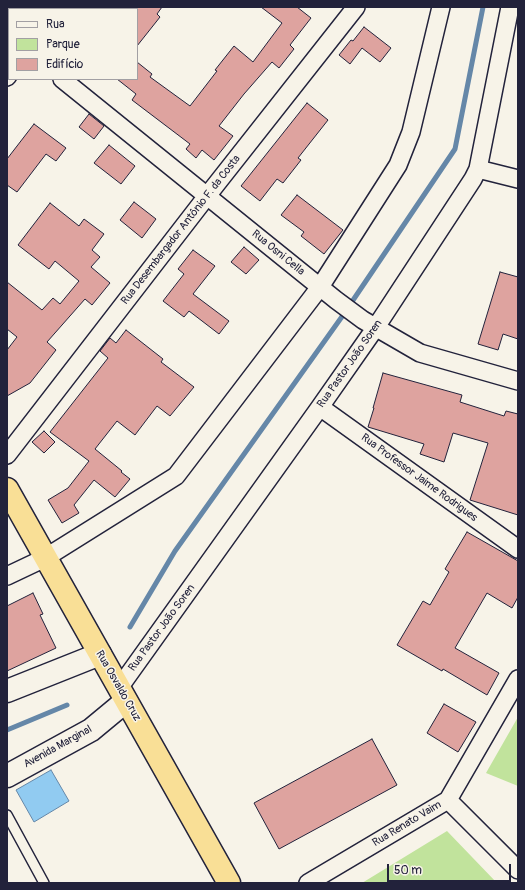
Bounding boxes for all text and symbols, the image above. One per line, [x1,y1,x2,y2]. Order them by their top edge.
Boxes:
legend [8,8,138,80]
text: Rua [46,17,65,32]
text: Parque [46,37,80,52]
text: Edifício [46,57,83,72]
street label: Rua Desembargador Antônio F. da Costa [119,153,243,307]
street label: Rua Osni Cella [249,228,307,278]
street label: Rua Pastor João Soren [315,317,385,411]
street label: Rua Professor Jaime Rodrigues [358,431,480,525]
street label: Rua Pastor João Soren [126,582,198,674]
street label: Rua Osvaldo Cruz [92,648,144,724]
street label: Avenida Marginal [22,723,94,771]
street label: Rua Renato Vaim [370,798,444,850]
scale bar [389,856,513,882]
text: 50 m [394,863,422,878]

